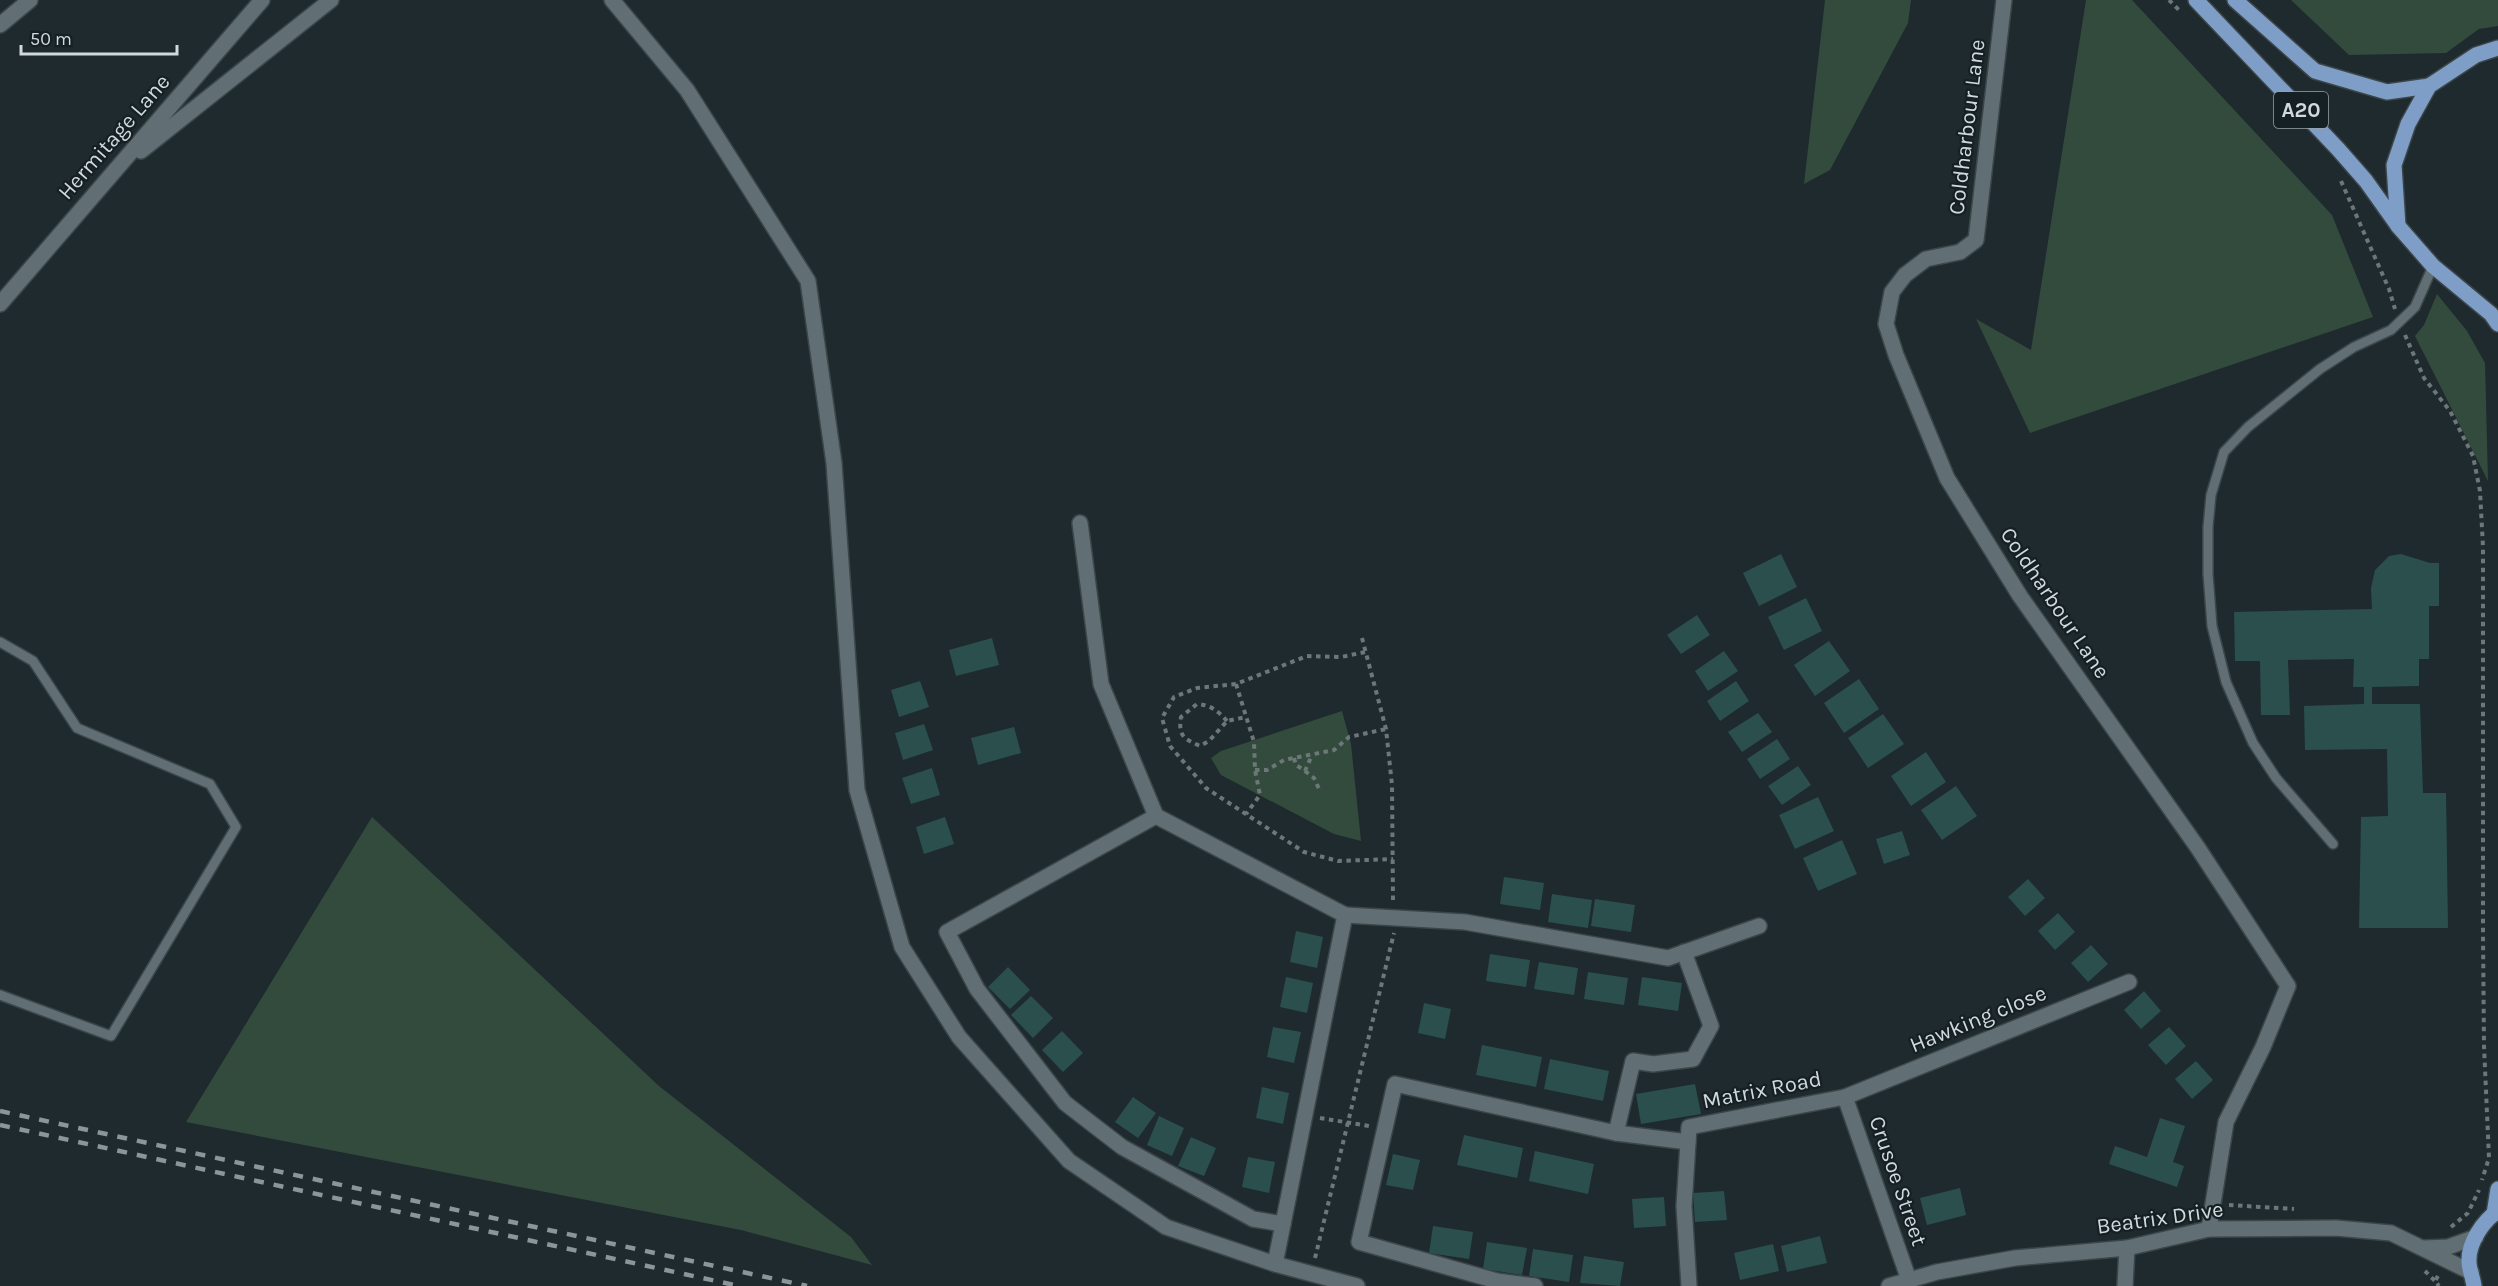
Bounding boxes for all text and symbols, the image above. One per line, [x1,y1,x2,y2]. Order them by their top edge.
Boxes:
scale bar [21,18,177,56]
text: 50 m [30,28,72,50]
street label: Coldharbour Lane [1943,38,1991,216]
street label: Hermitage Lane [53,69,175,205]
road number: A20 [2274,92,2328,128]
street label: Coldharbour Lane [1995,523,2115,683]
street label: Hawking close [1906,980,2050,1058]
street label: Matrix Road [1700,1066,1824,1114]
street label: Crusoe Street [1864,1113,1932,1249]
street label: Beatrix Drive [2095,1196,2225,1240]

